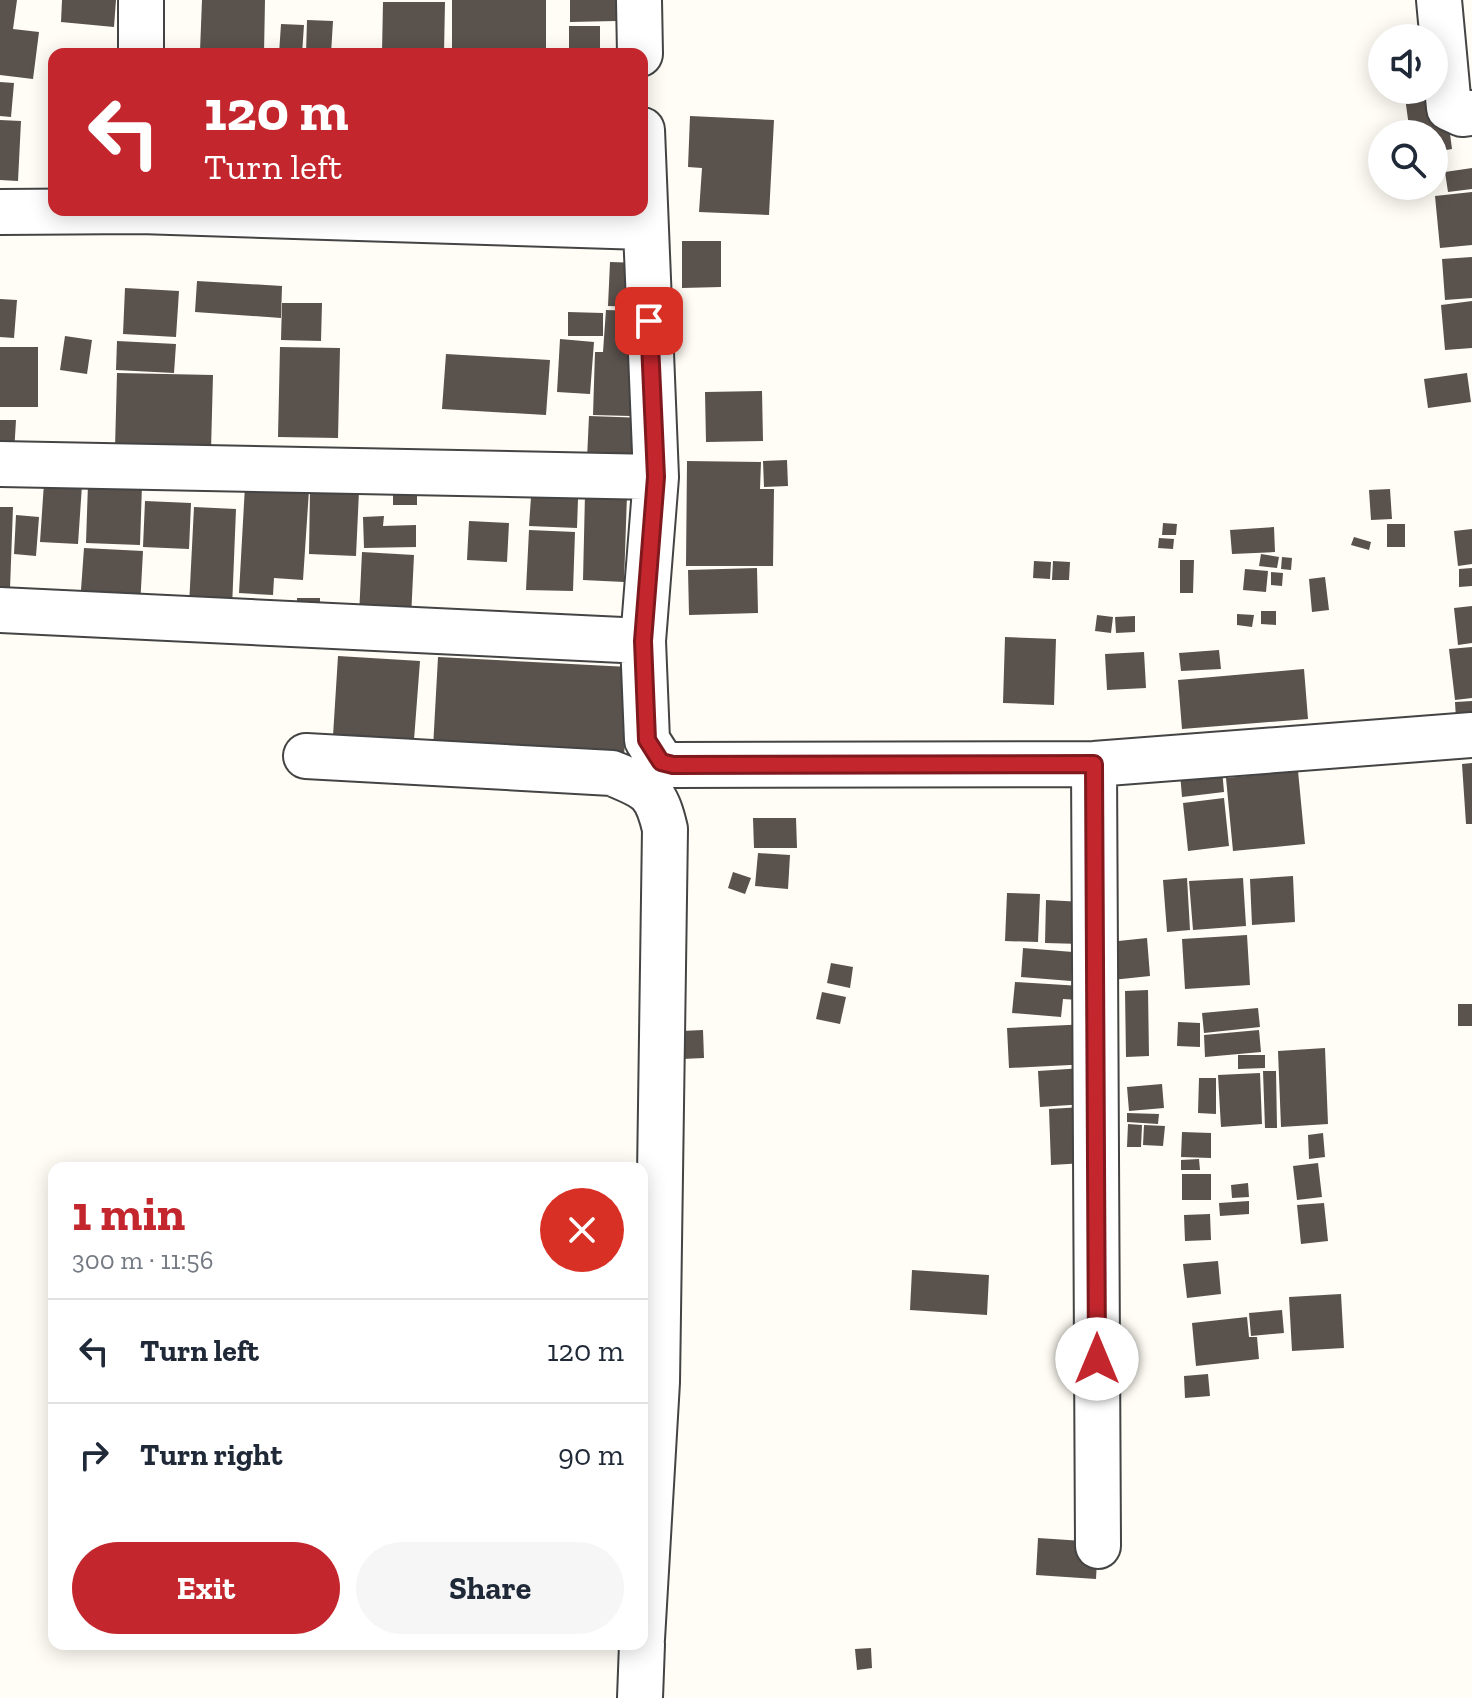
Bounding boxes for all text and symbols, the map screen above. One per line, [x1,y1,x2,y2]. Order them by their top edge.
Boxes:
map controls [1368,24,1448,200]
button: sound [1368,24,1448,104]
text: 120 m [204,77,348,144]
icon: left [72,80,176,184]
button: search [1368,120,1448,200]
text: Turn left [204,145,342,188]
pin [615,287,683,355]
icon: arrive [627,299,671,343]
text: 1 min [72,1185,185,1242]
button: close [540,1188,624,1272]
text: 300 m · 11:56 [72,1244,213,1276]
position arrow [1055,1317,1139,1401]
icon: left [72,1329,116,1373]
text: Turn left [140,1333,259,1369]
text: 120 m [547,1333,624,1369]
icon: right [72,1433,116,1477]
text: Turn right [140,1437,282,1473]
text: 90 m [558,1437,624,1473]
button: Exit [72,1542,340,1634]
button: Share [356,1542,624,1634]

